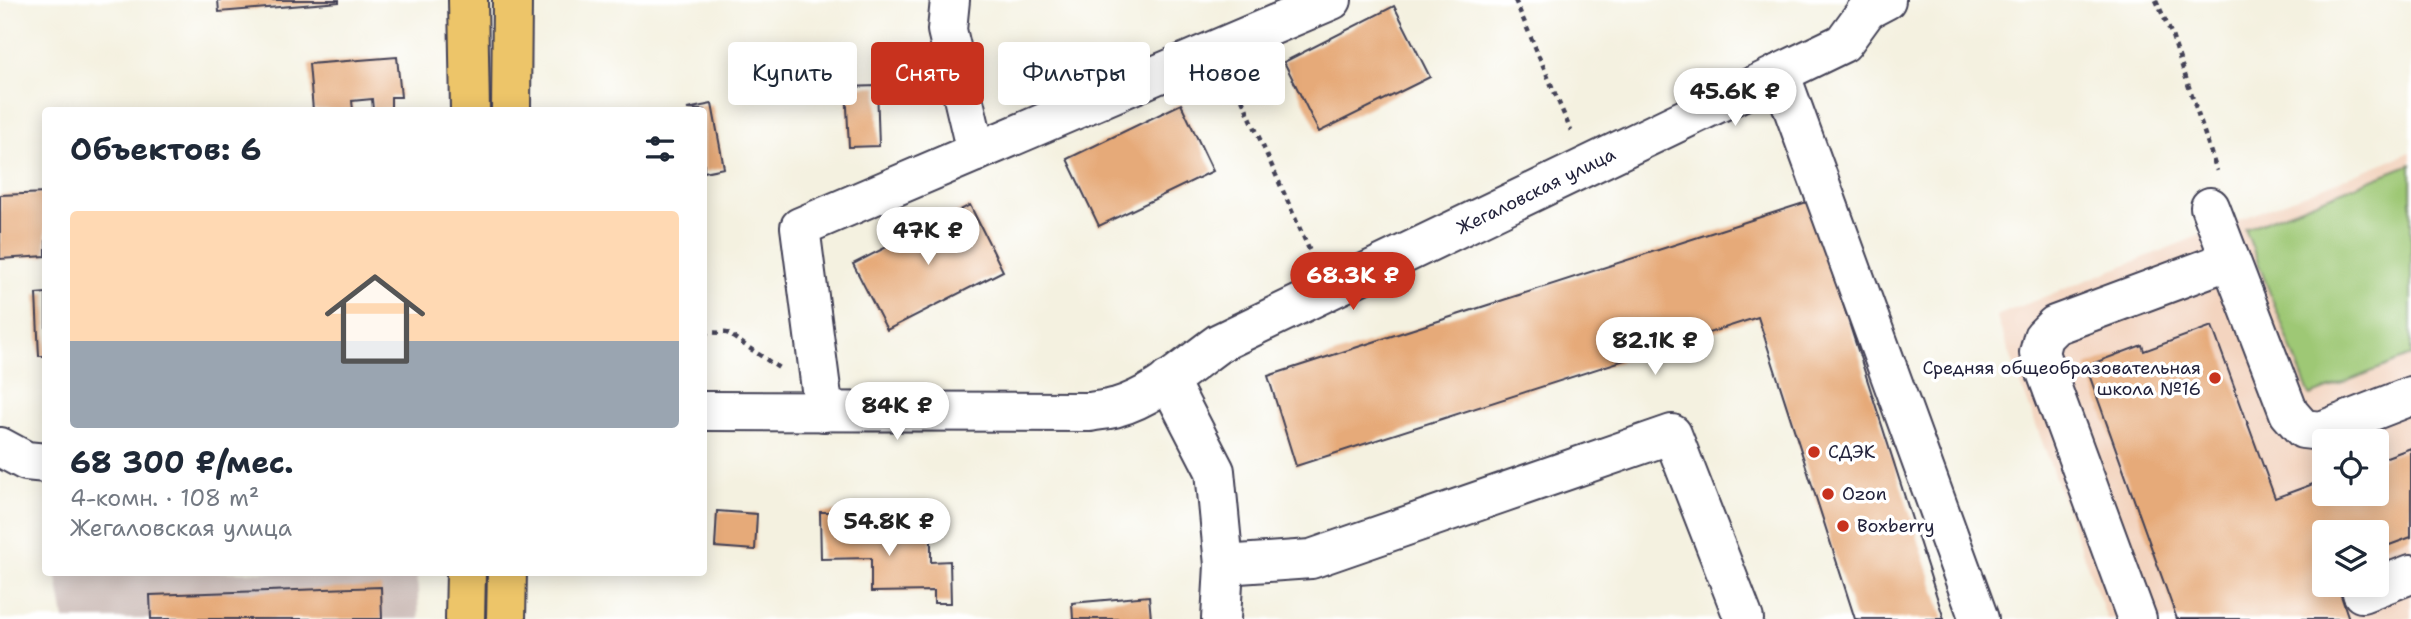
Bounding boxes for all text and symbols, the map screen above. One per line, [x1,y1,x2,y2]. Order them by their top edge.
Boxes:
chip: Купить [728,42,857,105]
chip: Снять [871,42,984,105]
chip: Фильтры [998,42,1150,105]
chip: Новое [1164,42,1285,105]
pin: 45.6K ₽ [1670,68,1800,128]
text: 45.6K ₽ [1690,76,1780,106]
text: Объектов: 6 [70,129,262,170]
icon: filters [641,130,679,168]
street label: Жегаловская улица [1453,142,1619,240]
pin: 47K ₽ [879,208,977,267]
text: 47K ₽ [893,215,963,245]
pin: 68.3K ₽ [1288,252,1418,312]
icon: home [312,256,438,382]
text: 68.3K ₽ [1306,260,1400,290]
pin: 82.1K ₽ [1590,318,1720,377]
text: 82.1K ₽ [1612,325,1698,355]
place label: Средняя общеобразовательная школа №16 [1922,356,2201,401]
marker: Средняя общеобразовательная школа №16 [2207,370,2223,386]
pin: 84K ₽ [848,382,946,442]
text: 84K ₽ [861,390,933,420]
map controls [2312,429,2389,597]
button: locate [2312,429,2389,506]
place label: СДЭК [1828,440,1876,464]
text: 68 300 ₽/мес. [70,442,294,483]
marker: СДЭК [1806,444,1822,460]
place label: Ozon [1842,482,1887,506]
text: 4-комн. · 108 m² [70,483,259,513]
marker: Ozon [1820,486,1836,502]
pin: 54.8K ₽ [824,498,954,558]
text: 54.8K ₽ [843,506,935,536]
text: Жегаловская улица [70,513,292,543]
place label: Boxberry [1857,514,1935,538]
marker: Boxberry [1835,518,1851,534]
button: layers [2312,520,2389,597]

